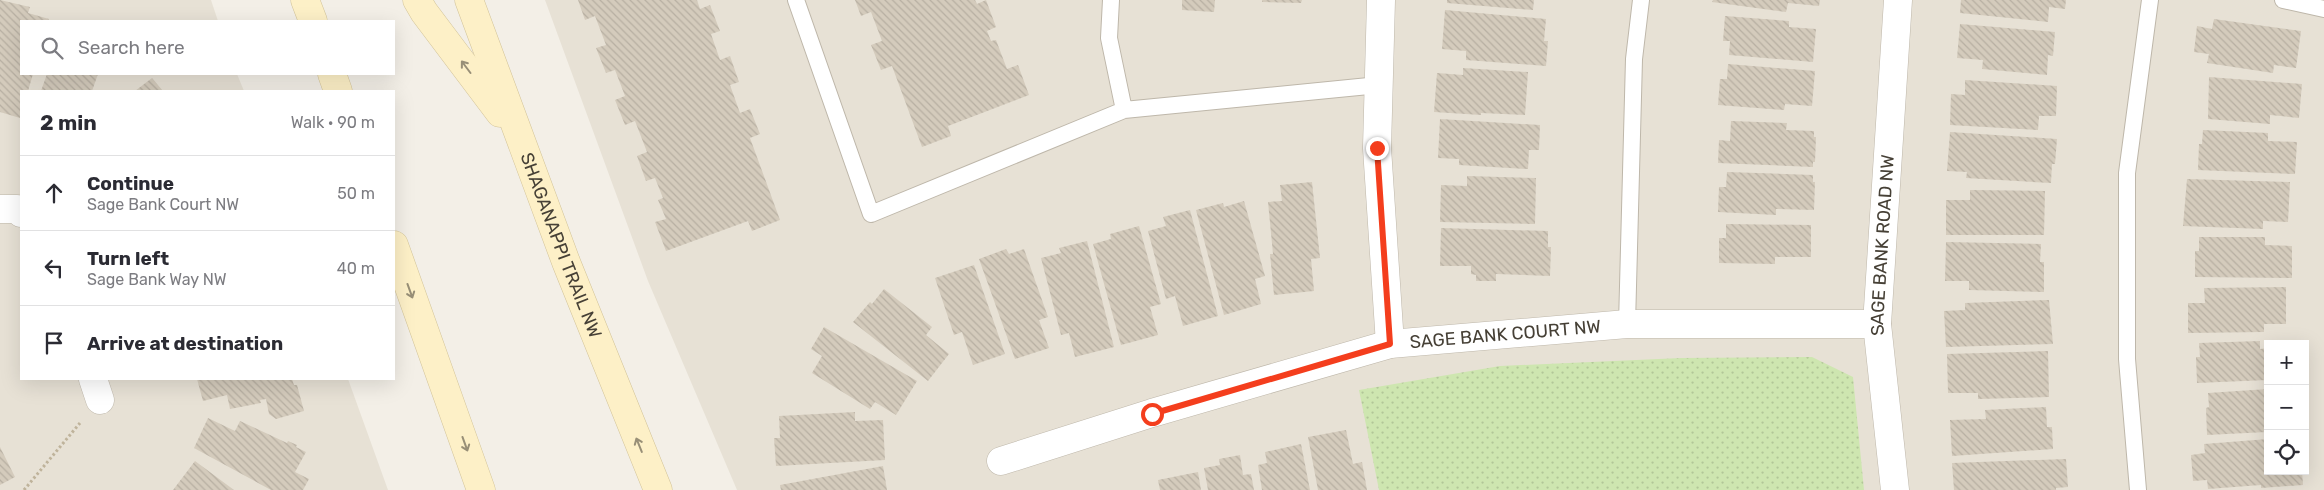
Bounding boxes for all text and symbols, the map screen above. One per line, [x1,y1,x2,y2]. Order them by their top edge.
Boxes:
search box [20,20,395,75]
icon: search [38,34,66,62]
text: Search here [78,36,185,59]
one-way arrow [460,61,471,74]
text: 2 min [40,110,97,135]
text: Walk · 90 m [291,113,375,132]
route end [1366,137,1389,160]
street label: SHAGANAPPI TRAIL NW [515,150,607,341]
street label: SAGE BANK ROAD NW [1866,154,1899,337]
text: Continue [87,172,174,195]
icon: ahead [40,179,68,207]
text: 50 m [337,184,375,203]
text: Sage Bank Court NW [87,195,239,214]
text: Turn left [87,247,169,270]
icon: left [40,254,68,282]
text: 40 m [337,259,375,278]
text: Sage Bank Way NW [87,270,227,289]
one-way arrow [406,283,415,298]
street label: SAGE BANK COURT NW [1409,315,1602,353]
icon: arrive [40,329,68,357]
text: Arrive at destination [87,332,283,355]
map controls [2264,340,2309,475]
button: + [2264,340,2309,385]
button: − [2264,385,2309,430]
route start [1141,403,1164,426]
button: locate [2264,430,2309,475]
one-way arrow [461,436,470,451]
one-way arrow [634,438,644,453]

